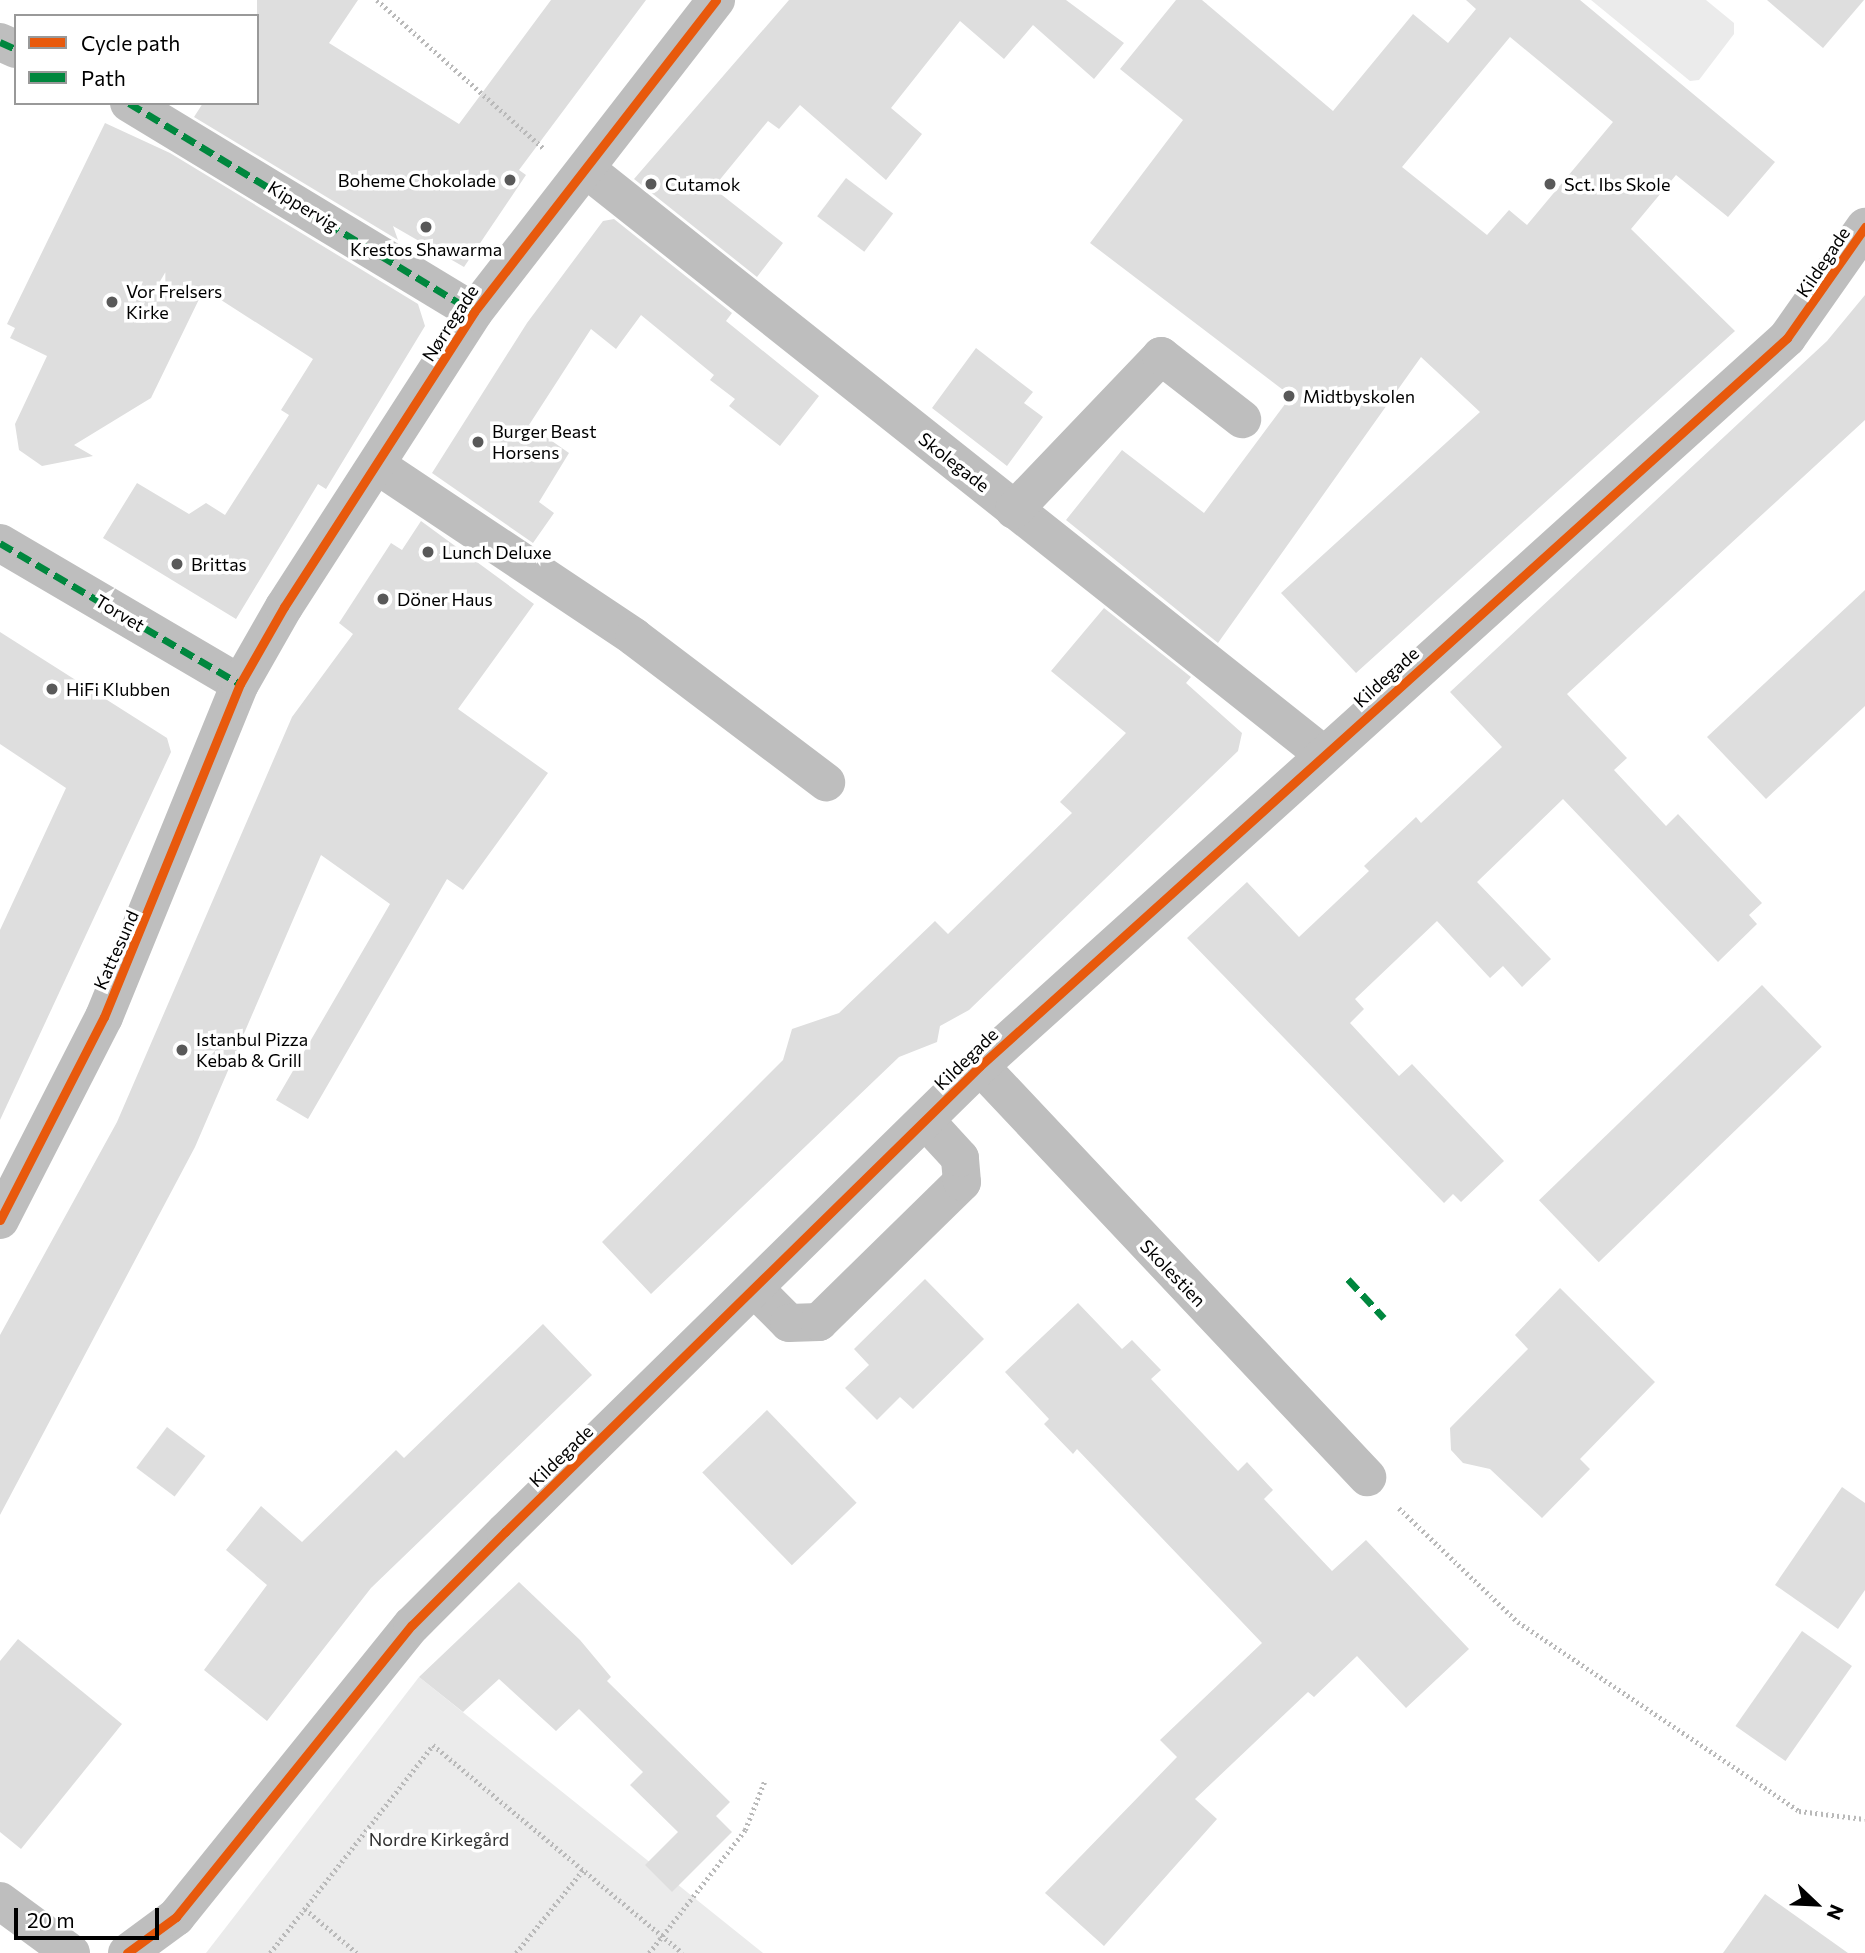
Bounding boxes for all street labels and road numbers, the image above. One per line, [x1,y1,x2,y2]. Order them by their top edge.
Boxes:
street label: Kippervig [264,176,342,236]
street label: Kildegade [1792,223,1854,301]
street label: Nørregade [417,281,483,365]
street label: Skolegade [914,428,994,496]
street label: Torvet [91,590,149,636]
street label: Kildegade [1349,642,1423,712]
street label: Kattesund [89,907,143,993]
street label: Kildegade [930,1023,1002,1095]
street label: Skolestien [1136,1235,1210,1311]
street label: Kildegade [525,1420,597,1492]

